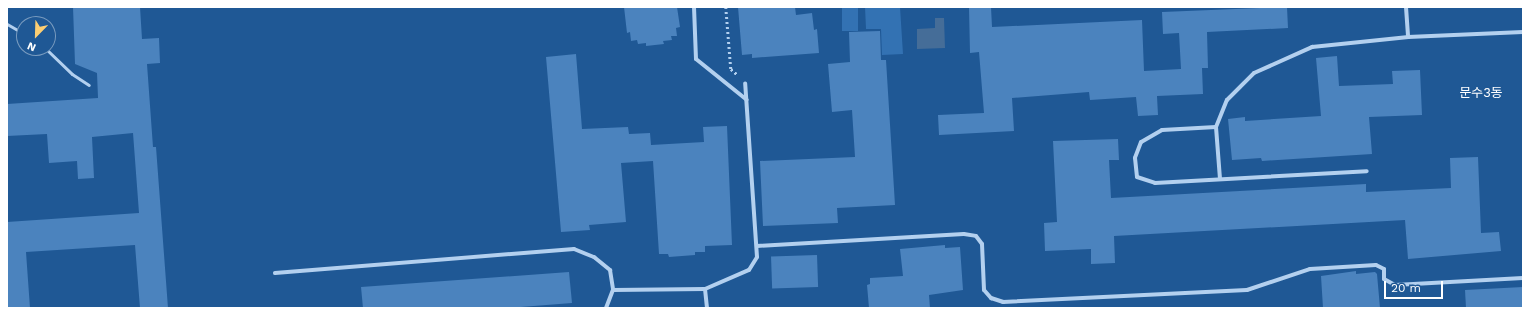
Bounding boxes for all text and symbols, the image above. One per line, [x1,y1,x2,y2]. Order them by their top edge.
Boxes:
north arrow [16,16,56,56]
text: N [25,39,38,54]
district label: 문수3동 [1459,85,1503,101]
scale bar [1386,273,1445,299]
text: 20 m [1391,281,1421,295]

